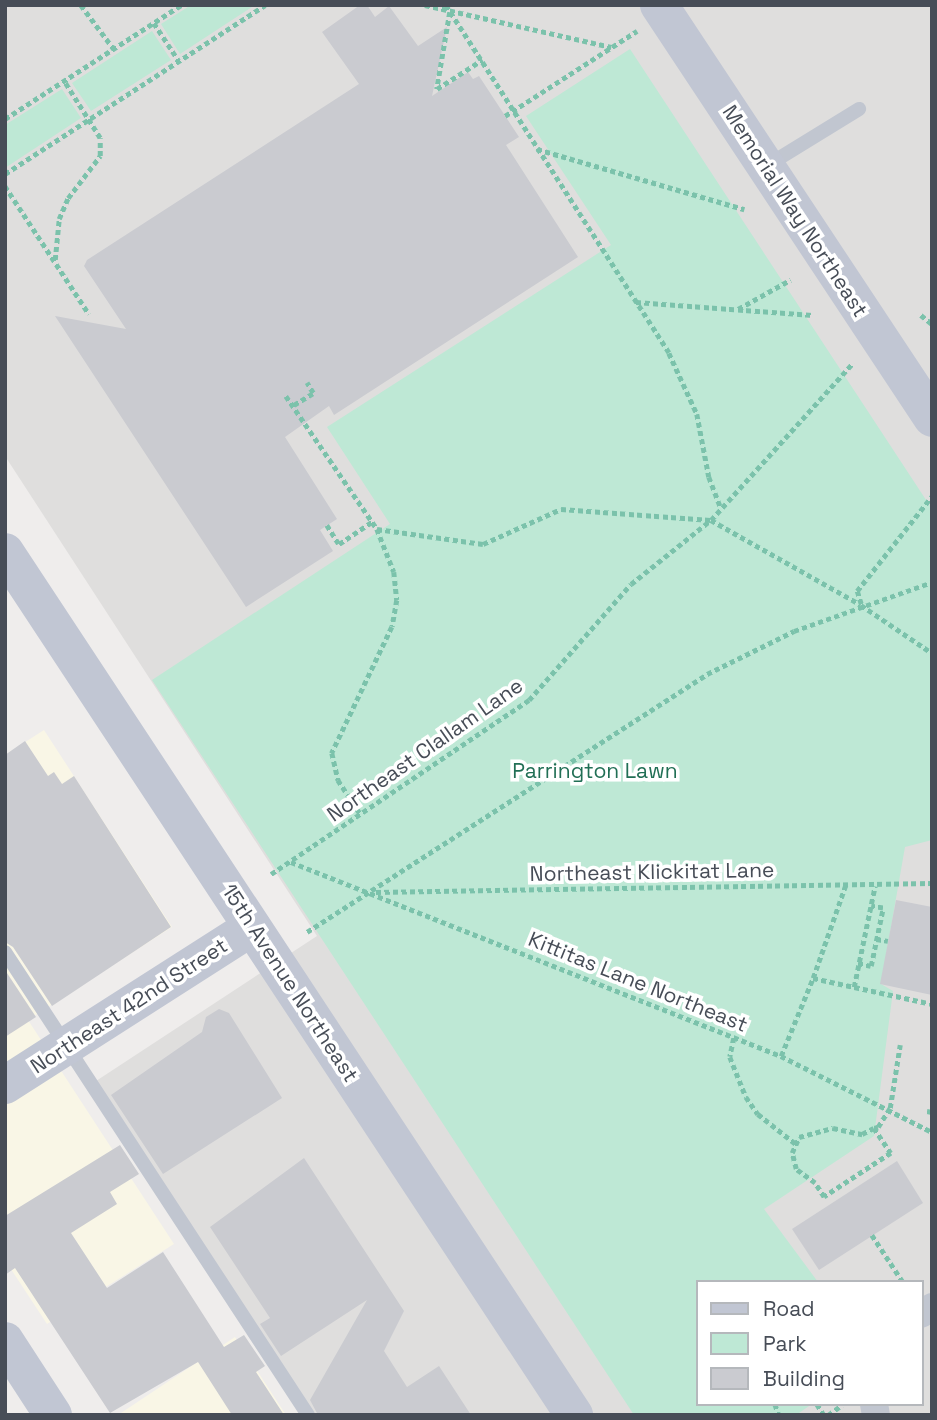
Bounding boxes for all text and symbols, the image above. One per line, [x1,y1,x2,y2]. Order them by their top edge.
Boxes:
street label: Memorial Way Northeast [717,100,873,322]
street label: Northeast Clallam Lane [322,673,528,827]
park label: Parrington Lawn [512,758,678,784]
street label: Northeast Klickitat Lane [529,857,775,887]
street label: 15th Avenue Northeast [216,879,364,1087]
street label: Kittitas Lane Northeast [525,926,751,1038]
street label: Northeast 42nd Street [26,933,232,1079]
legend [696,1280,923,1406]
text: Road [763,1295,815,1322]
text: Park [763,1330,807,1357]
text: Building [763,1365,845,1392]

